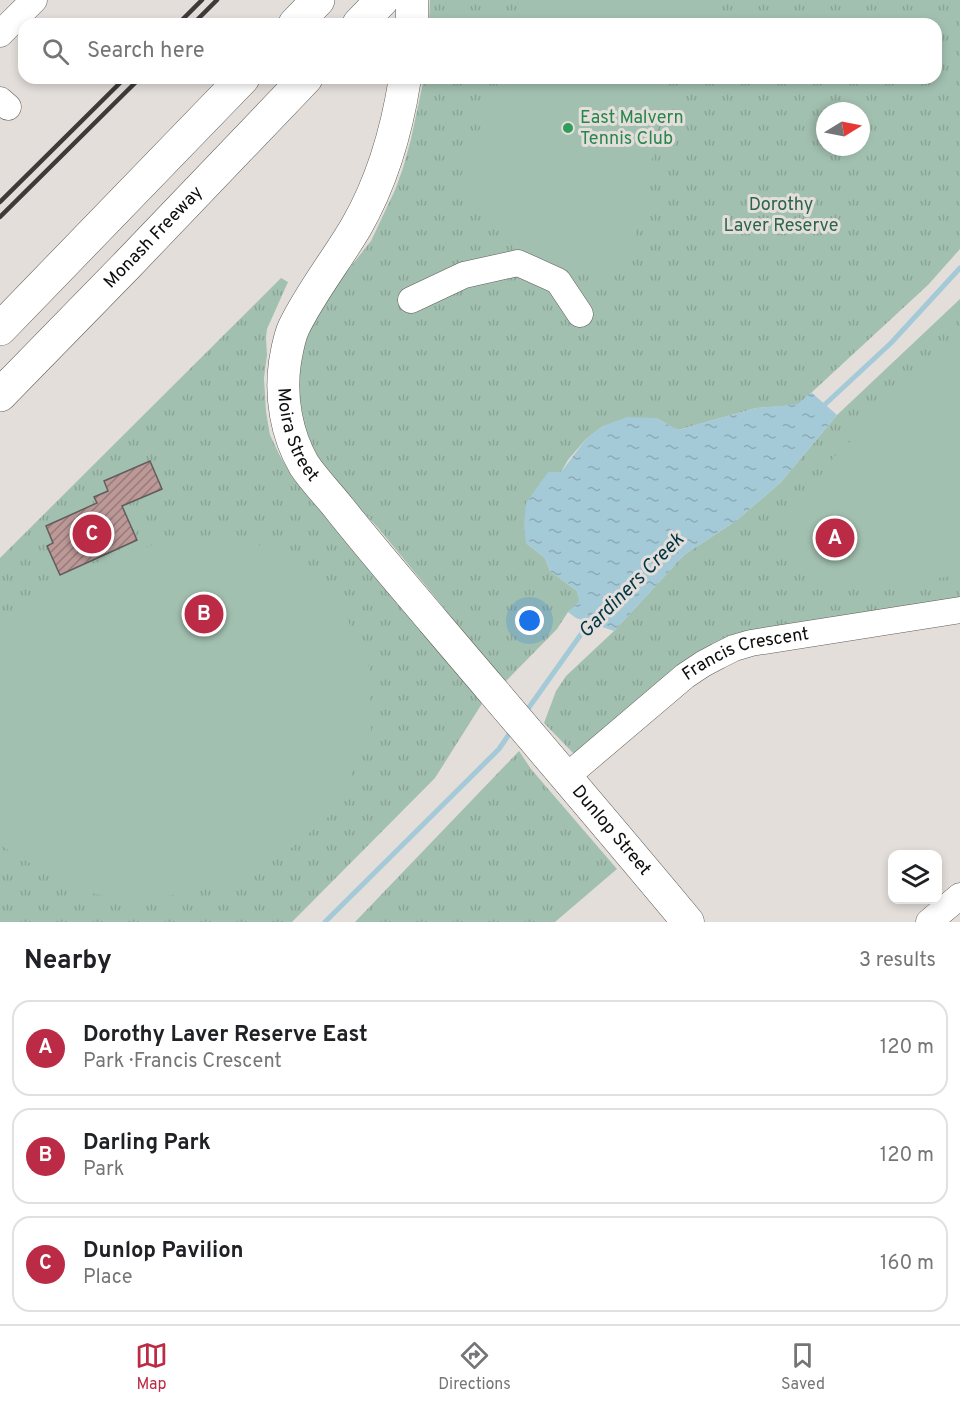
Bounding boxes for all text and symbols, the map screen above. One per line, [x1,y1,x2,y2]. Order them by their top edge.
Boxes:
search box [18,18,942,84]
icon: search [39,35,72,68]
text: Search here [87,38,205,65]
north arrow [816,102,870,156]
place label: East Malvern Tennis Club [580,107,684,151]
marker: East Malvern Tennis Club [561,121,575,135]
street label: Monash Freeway [99,181,208,293]
park label: Dorothy Laver Reserve [724,194,838,238]
street label: Moira Street [272,387,324,487]
pin: C [72,512,112,556]
pin: A [816,516,854,560]
water label: Gardiners Creek [574,527,691,644]
pin: B [184,592,224,636]
your location [515,606,544,635]
street label: Francis Crescent [678,623,811,686]
street label: Dunlop Street [567,781,656,881]
map controls [888,850,942,904]
button: layers [888,850,942,904]
text: Nearby [24,945,112,978]
text: 3 results [859,948,936,974]
text: Dorothy Laver Reserve East [83,1022,368,1049]
text: A [38,1035,53,1061]
text: 120 m [880,1035,934,1061]
text: Park · Francis Crescent [83,1049,282,1075]
text: Darling Park [83,1130,211,1157]
text: B [39,1143,52,1169]
text: 120 m [880,1143,934,1169]
text: Park [83,1157,124,1183]
text: Dunlop Pavilion [83,1238,244,1265]
text: C [39,1251,52,1277]
text: 160 m [880,1251,934,1277]
text: Place [83,1265,133,1291]
tab: Map [135,1339,168,1395]
tab: Directions [438,1339,511,1395]
tab: Saved [781,1339,825,1395]

